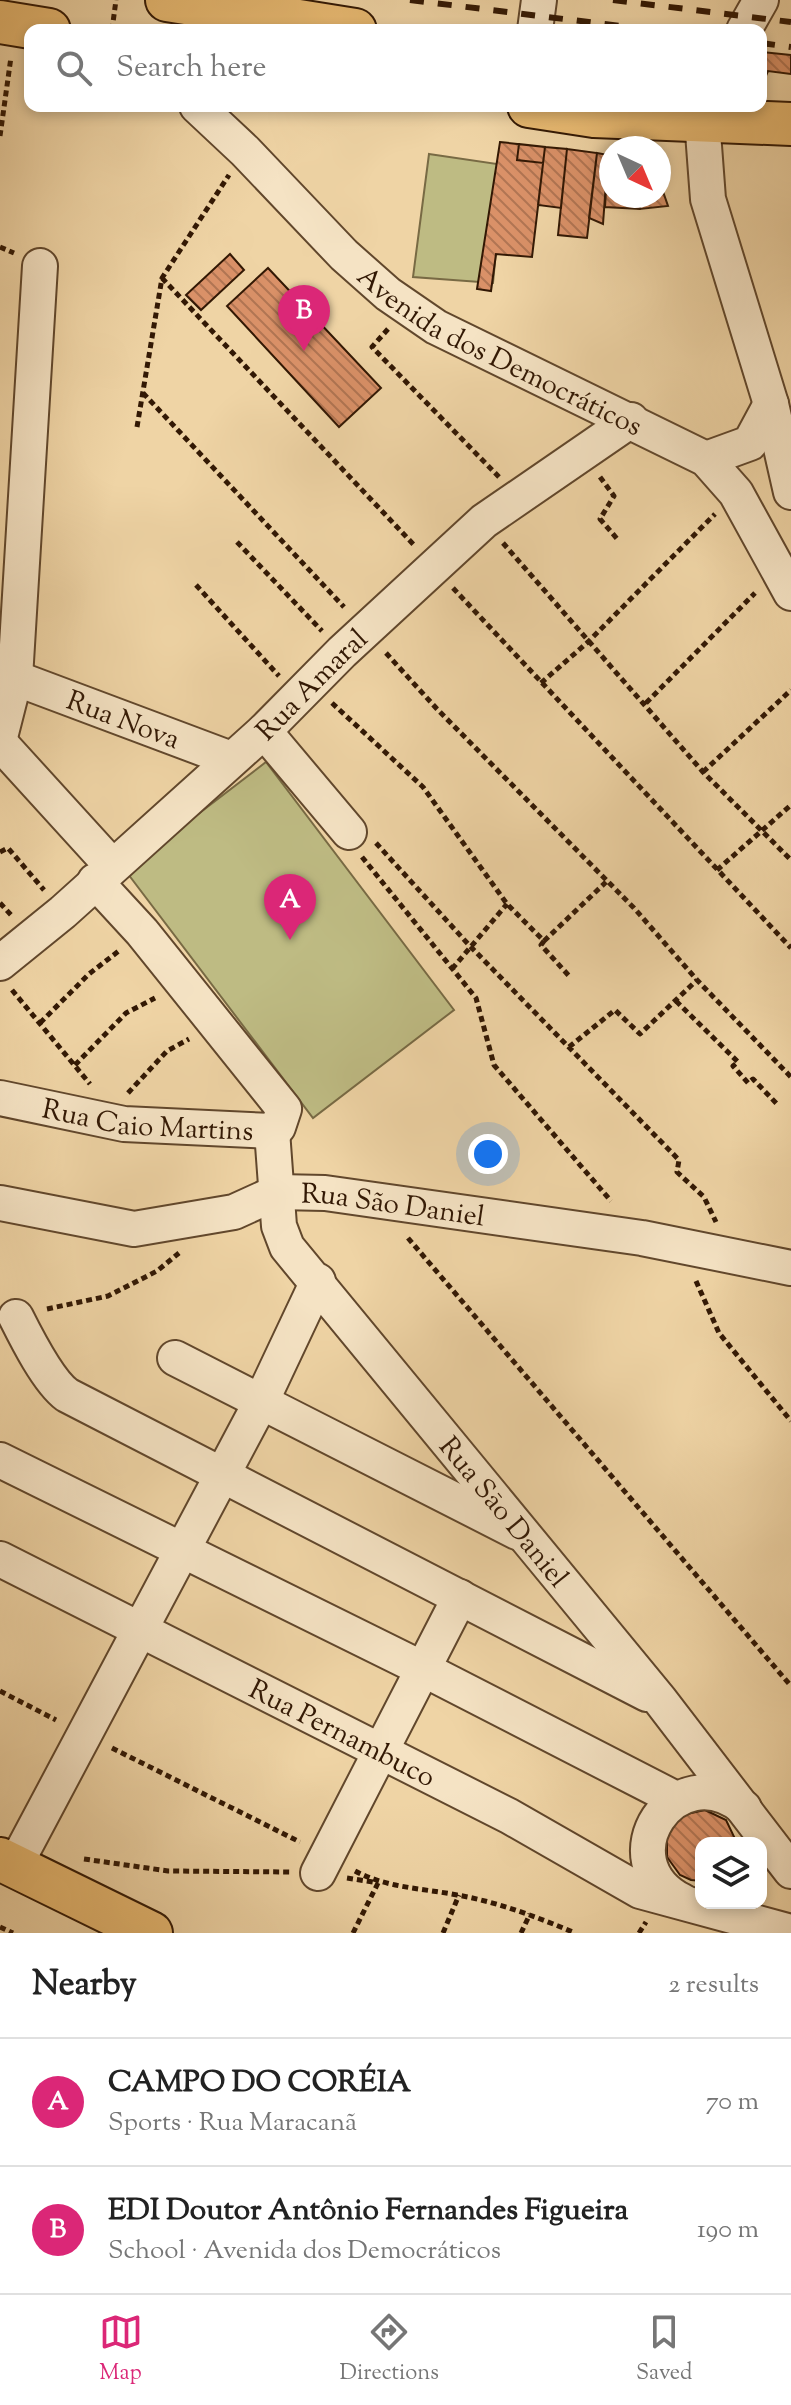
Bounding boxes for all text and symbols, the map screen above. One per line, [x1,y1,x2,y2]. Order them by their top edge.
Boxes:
search box [24,24,767,112]
icon: search [52,46,96,90]
text: Search here [116,47,266,90]
north arrow [599,136,671,208]
street label: Avenida dos Democráticos [347,258,648,448]
pin: B [278,285,330,351]
street label: Rua Amaral [248,621,378,751]
street label: Rua Nova [60,682,185,761]
pin: A [264,874,316,940]
street label: Rua Caio Martins [38,1090,254,1153]
your location [468,1134,508,1174]
street label: Rua São Daniel [301,1175,487,1238]
street label: Rua Sāo Daniel [428,1429,577,1597]
street label: Rua Pernambuco [241,1671,442,1799]
map controls [695,1837,767,1909]
button: layers [695,1837,767,1909]
text: Nearby [32,1961,137,2010]
text: 2 results [668,1967,759,2004]
text: CAMPO DO CORÉIA [108,2062,411,2105]
text: A [47,2084,69,2121]
text: 70 m [706,2084,759,2121]
text: Sports · Rua Maracanã [108,2105,357,2142]
text: EDI Doutor Antônio Fernandes Figueira [108,2190,628,2233]
text: B [50,2212,66,2249]
text: 190 m [697,2212,759,2249]
text: School · Avenida dos Democráticos [108,2233,501,2270]
tab: Map [99,2310,143,2390]
tab: Directions [340,2310,439,2390]
tab: Saved [636,2310,692,2390]

